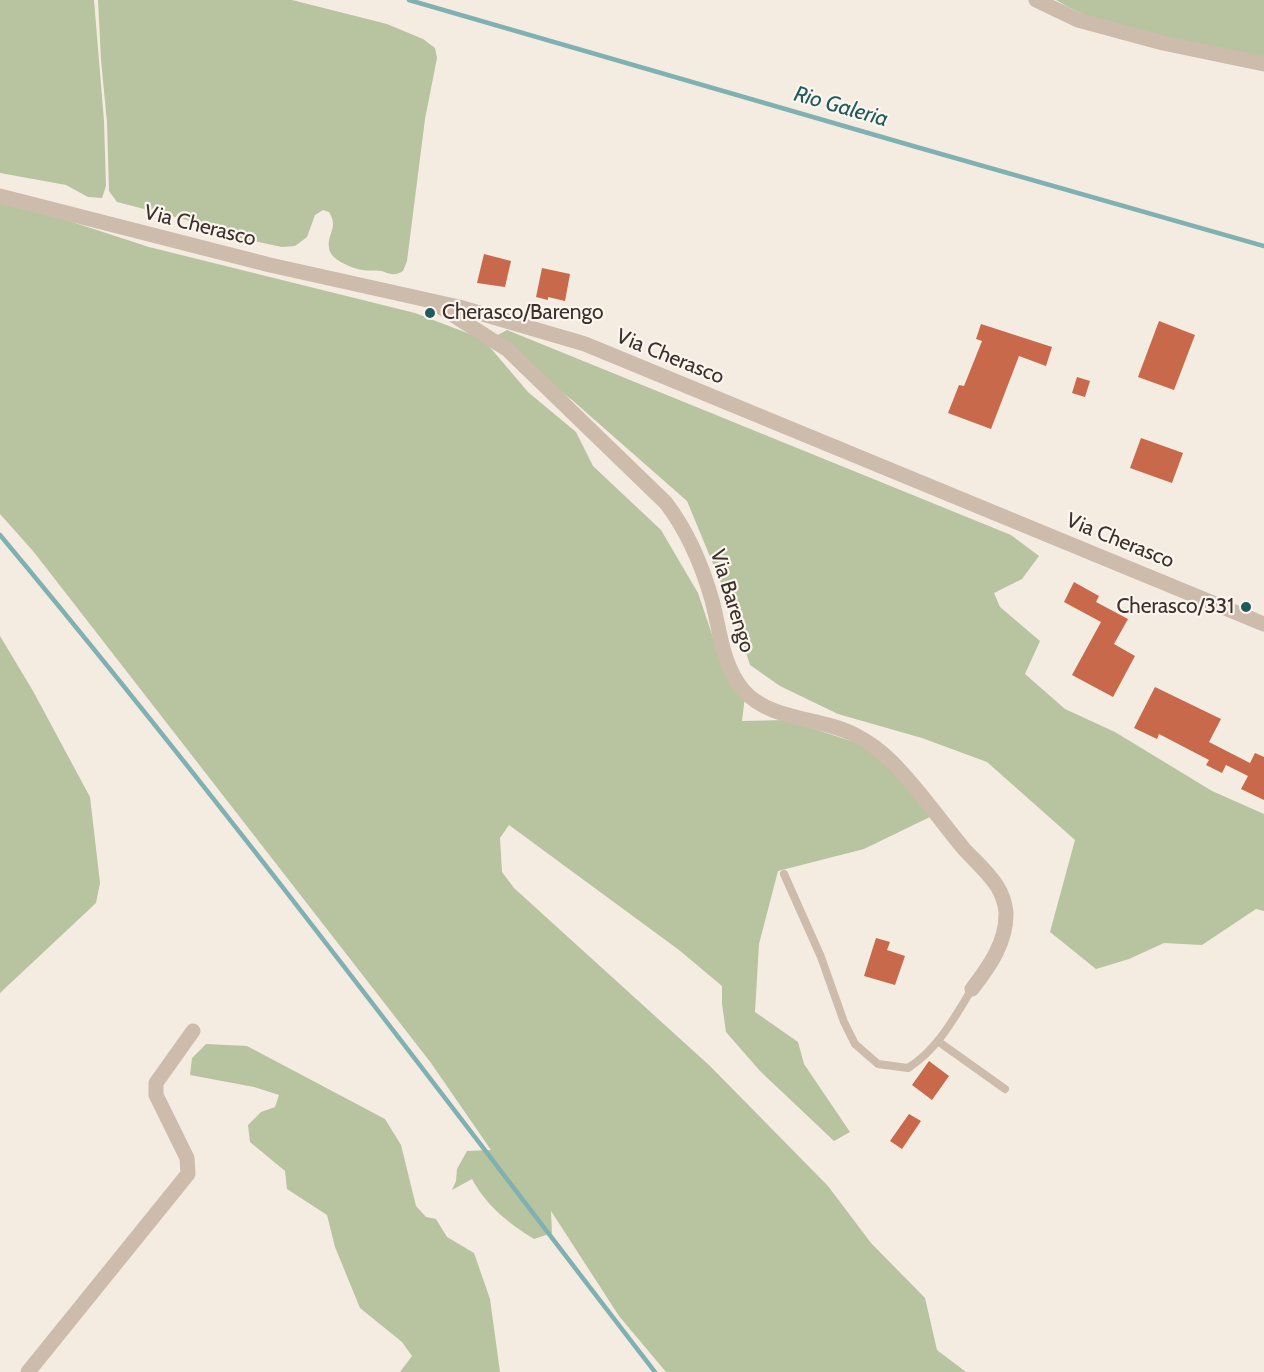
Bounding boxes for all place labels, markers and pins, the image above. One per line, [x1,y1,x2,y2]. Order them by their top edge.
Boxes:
place label: Cherasco/Barengo [442,300,604,326]
marker: Cherasco/Barengo [423,306,437,320]
place label: Cherasco/331 [1116,594,1234,620]
marker: Cherasco/331 [1239,600,1253,614]

